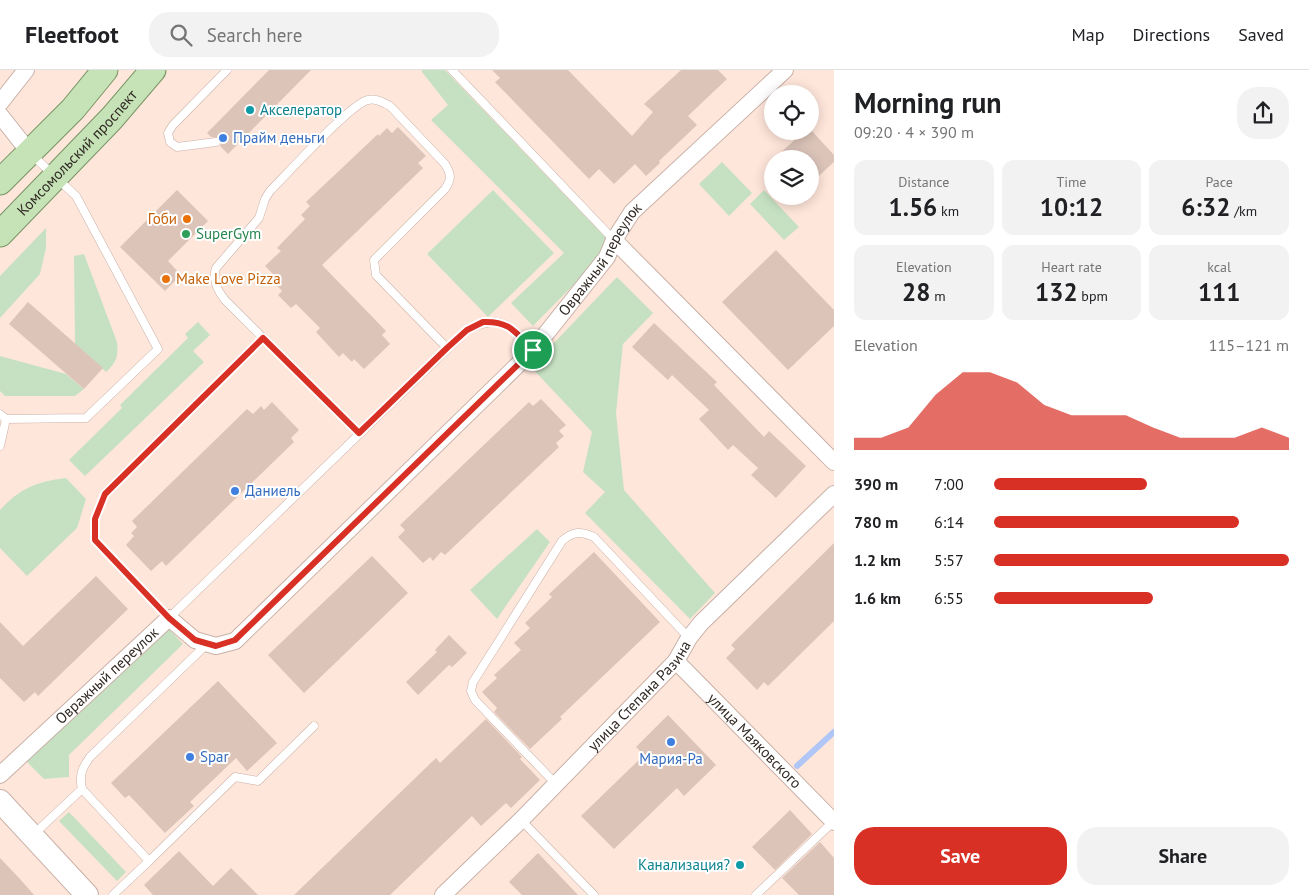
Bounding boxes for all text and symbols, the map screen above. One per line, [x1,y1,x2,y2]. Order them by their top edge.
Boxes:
search box [149,12,499,57]
text: Fleetfoot [25,19,119,50]
icon: search [167,21,195,49]
text: Search here [207,23,302,47]
text: Map [1072,23,1104,46]
text: Directions [1132,23,1210,46]
text: Saved [1238,23,1284,46]
text: Morning run [854,84,1002,121]
map controls [764,85,819,205]
button: locate [764,85,819,140]
street label: Комсомольский проспект [13,86,141,220]
button: share [1237,87,1289,139]
place label: Акселератор [260,100,342,119]
marker: Акселератор [244,104,256,116]
text: 09:20 · 4 × 390 m [854,122,974,142]
place label: Прайм деньги [233,128,325,147]
marker: Прайм деньги [217,132,229,144]
button: layers [764,150,819,205]
text: Distance [898,173,949,191]
text: Time [1056,173,1087,191]
text: Pace [1205,173,1233,191]
text: 1.56 [889,191,937,223]
text: 10:12 [1040,191,1103,223]
text: 6:32 [1181,191,1230,223]
street label: Овражный переулок [554,197,646,319]
text: km [937,202,959,220]
text: /km [1230,202,1257,220]
place label: Гоби [148,209,177,228]
marker: Гоби [181,213,193,225]
place label: SuperGym [196,224,261,243]
marker: SuperGym [180,228,192,240]
text: Elevation [896,258,952,276]
text: Heart rate [1041,258,1102,276]
text: kcal [1207,258,1231,276]
place label: Make Love Pizza [176,269,281,288]
marker: Make Love Pizza [160,273,172,285]
text: 28 [902,276,930,308]
text: 132 [1035,276,1078,308]
text: 111 [1198,276,1240,308]
text: m [930,287,946,305]
text: bpm [1078,287,1108,305]
pin [512,329,554,371]
text: Elevation [854,335,918,355]
text: 115–121 m [1209,335,1289,355]
icon: arrive [519,336,547,364]
text: 390 m [854,474,898,494]
text: 7:00 [934,474,964,494]
place label: Даниель [245,481,301,500]
marker: Даниель [229,485,241,497]
text: 780 m [854,512,898,532]
text: 6:14 [934,512,964,532]
text: 1.2 km [854,550,901,570]
text: 5:57 [934,550,964,570]
text: 1.6 km [854,588,901,608]
text: 6:55 [934,588,964,608]
street label: Овражный переулок [51,622,163,728]
street label: улица Степана Разина [583,637,695,755]
street label: улица Маяковского [704,689,806,792]
marker: Мария-Ра [665,736,677,748]
place label: Spar [200,747,229,766]
place label: Мария-Ра [639,749,703,768]
marker: Spar [184,751,196,763]
button: Save [854,827,1067,885]
button: Share [1077,827,1289,885]
place label: Канализация? [638,855,730,874]
marker: Канализация? [734,859,746,871]

